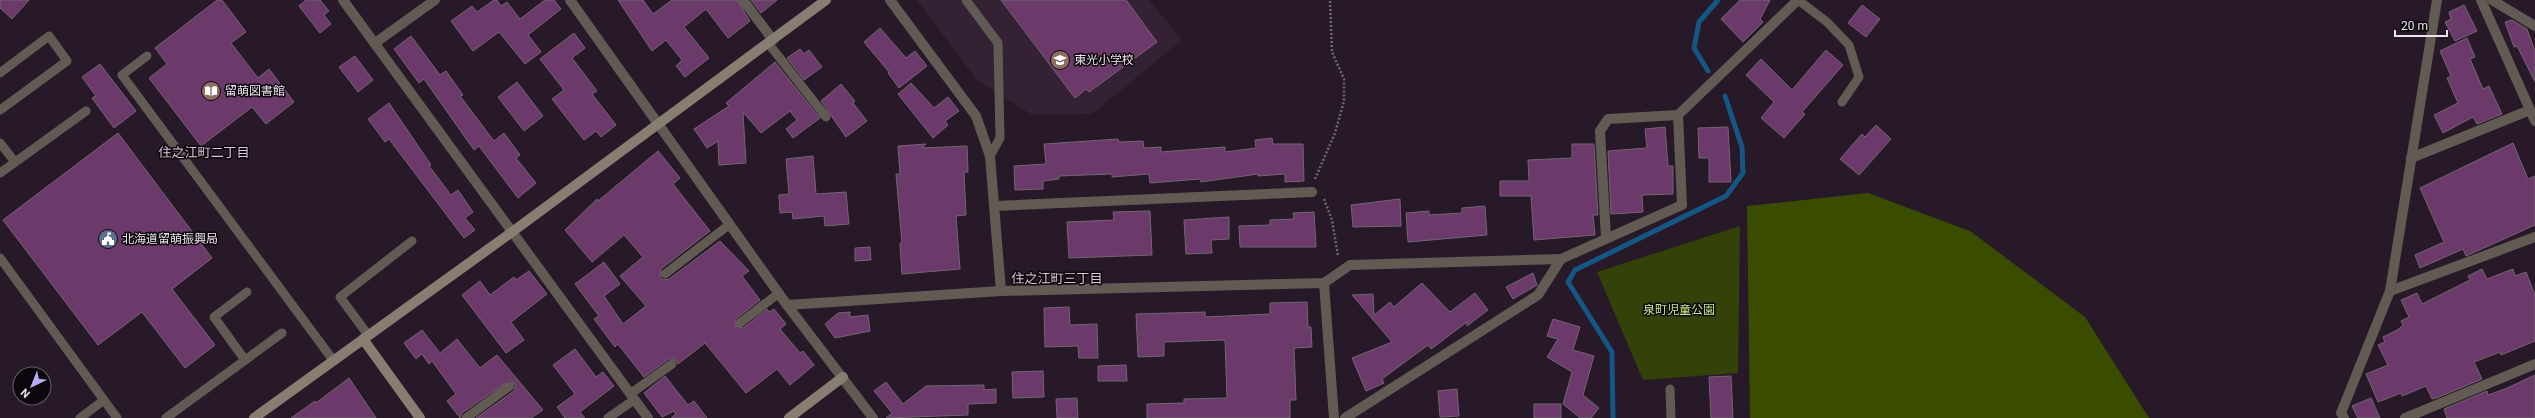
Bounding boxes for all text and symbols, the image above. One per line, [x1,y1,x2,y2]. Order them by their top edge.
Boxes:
scale bar [2395,12,2447,38]
text: 20 m [2401,19,2428,33]
school or university icon: 東光小学校 [1049,49,1071,71]
place label: 東光小学校 [1074,53,1134,67]
library icon: 留萌図書館 [200,80,222,102]
place label: 留萌図書館 [225,84,285,98]
district label: 住之江町二丁目 [158,145,250,160]
public building icon: 北海道留萌振興局 [97,228,119,250]
place label: 北海道留萌振興局 [122,232,218,246]
district label: 住之江町三丁目 [1011,271,1103,286]
park label: 泉町児童公園 [1643,303,1715,317]
north arrow [12,366,52,406]
text: N [18,385,33,400]

